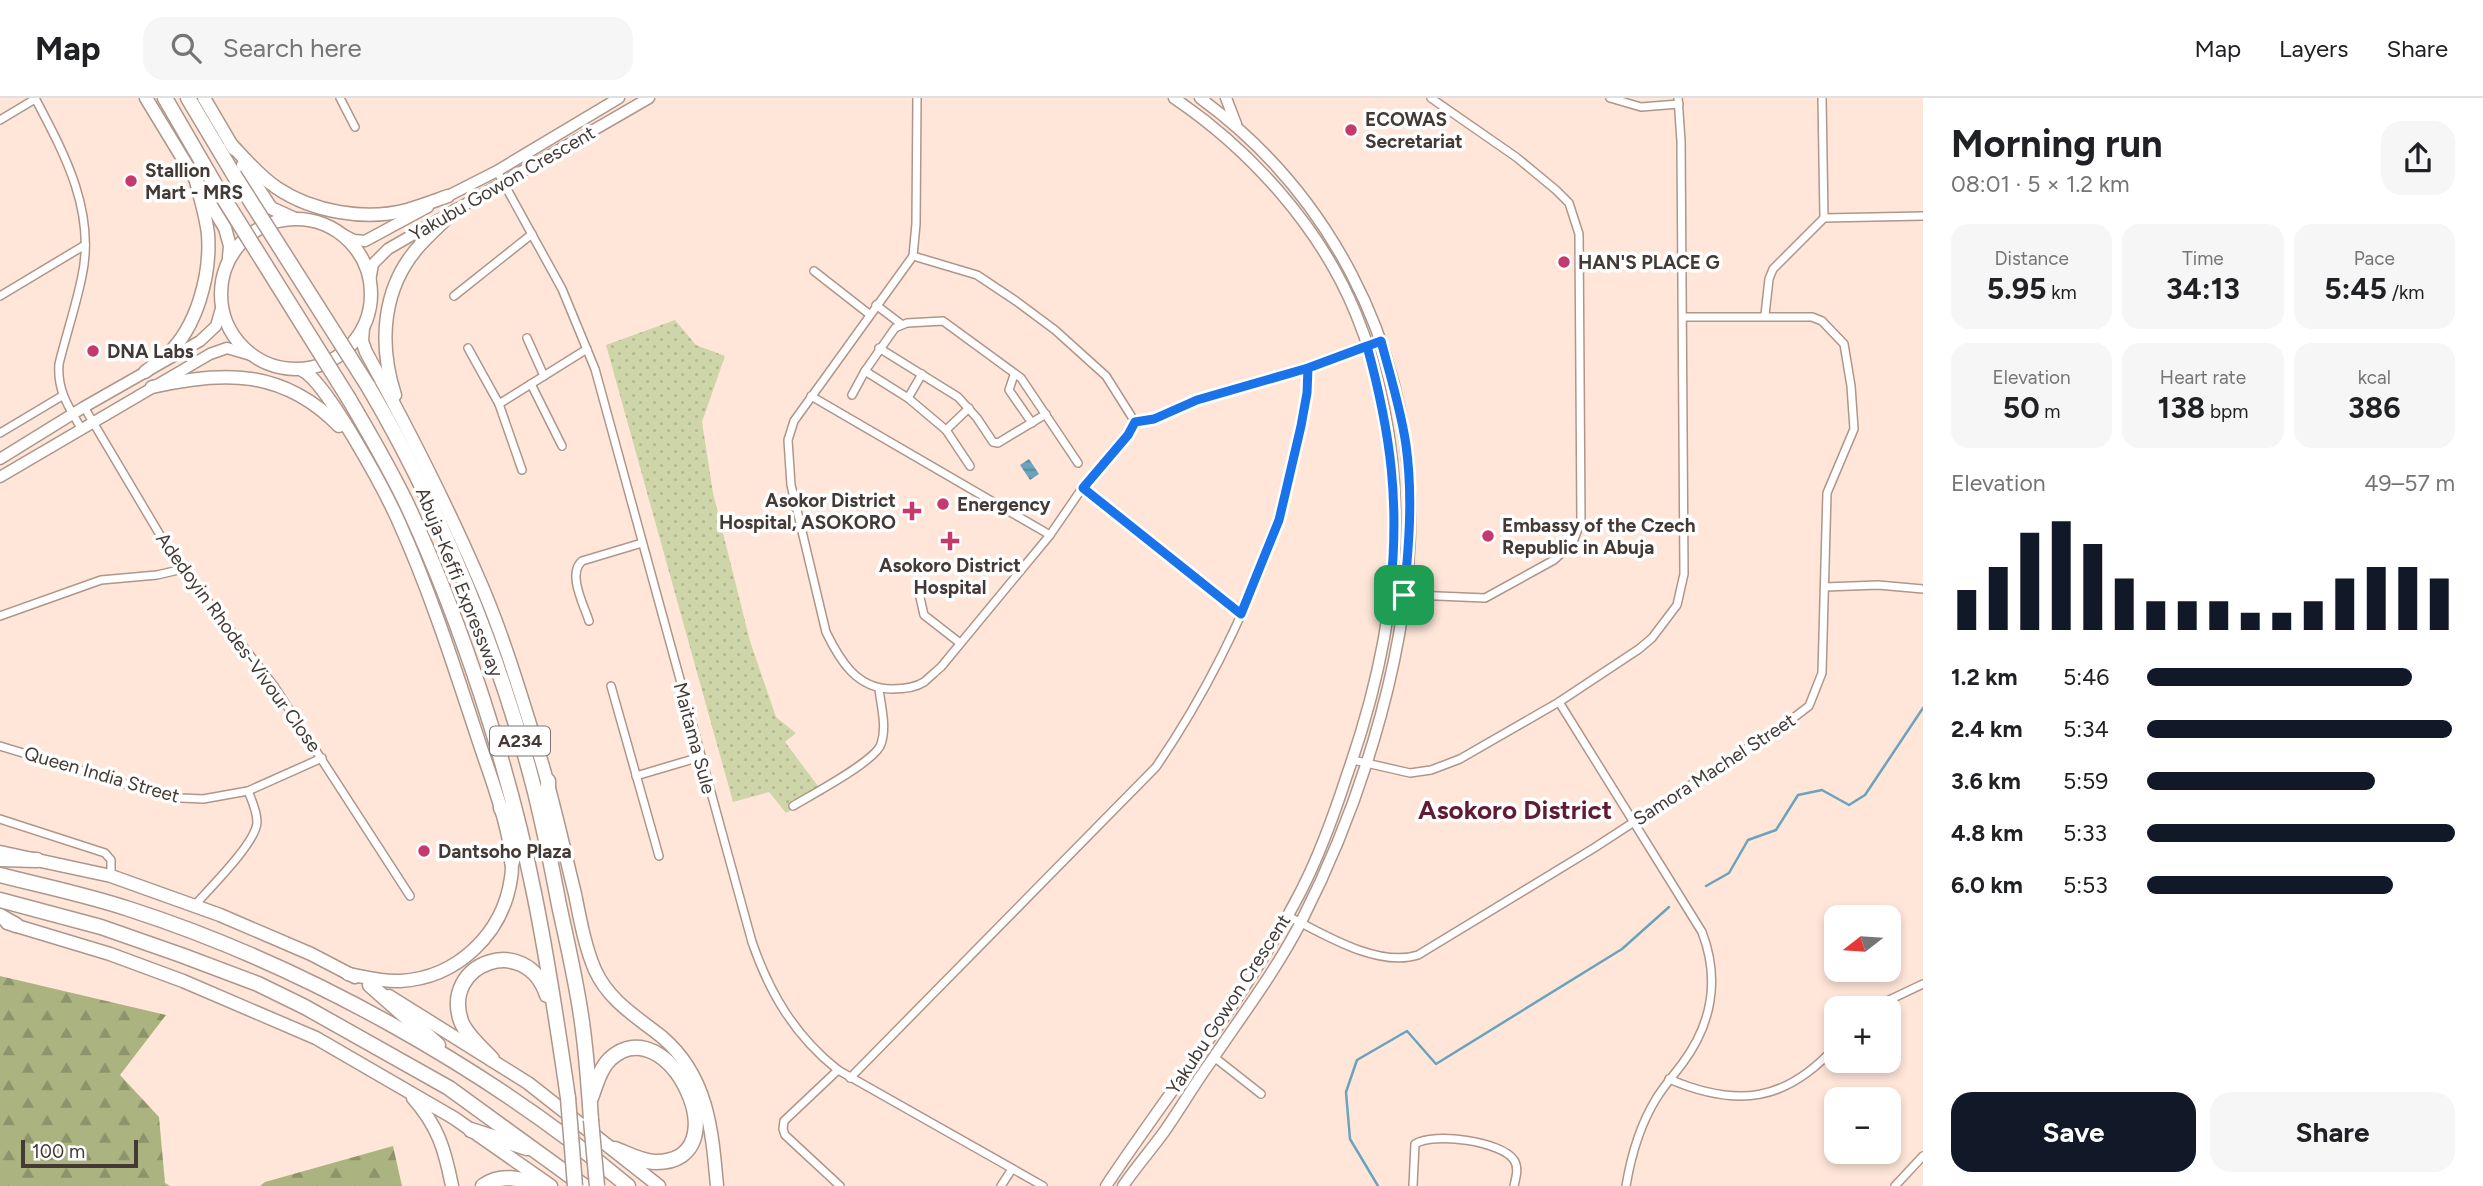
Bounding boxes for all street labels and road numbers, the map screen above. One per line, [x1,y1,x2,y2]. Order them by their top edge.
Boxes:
street label: Yakubu Gowon Crescent [405,121,599,246]
street label: Abuja-Keffi Expressway [411,484,508,680]
street label: Adedoyin Rhodes-Vivour Close [151,528,326,757]
street label: Maitama Sule [669,680,720,796]
street label: Samora Machel Street [1629,708,1800,830]
road number: A234 [490,726,550,756]
street label: Queen India Street [22,741,182,808]
street label: Yakubu Gowon Crescent [1162,910,1295,1099]

